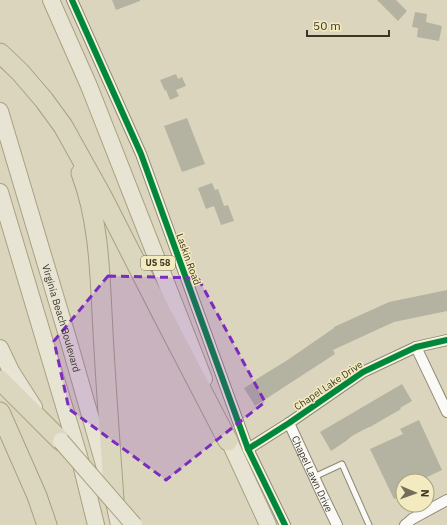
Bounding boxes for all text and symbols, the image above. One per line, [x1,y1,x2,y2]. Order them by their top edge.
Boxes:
scale bar [307,12,389,38]
text: 50 m [313,18,341,33]
street label: Laskin Road [173,232,204,287]
road number: US 58 [141,256,175,270]
street label: Virginia Beach Boulevard [39,263,83,374]
street label: Chapel Lake Drive [291,357,366,413]
street label: Chapel Lawn Drive [289,434,336,515]
north arrow [395,473,435,513]
text: N [418,489,432,498]

